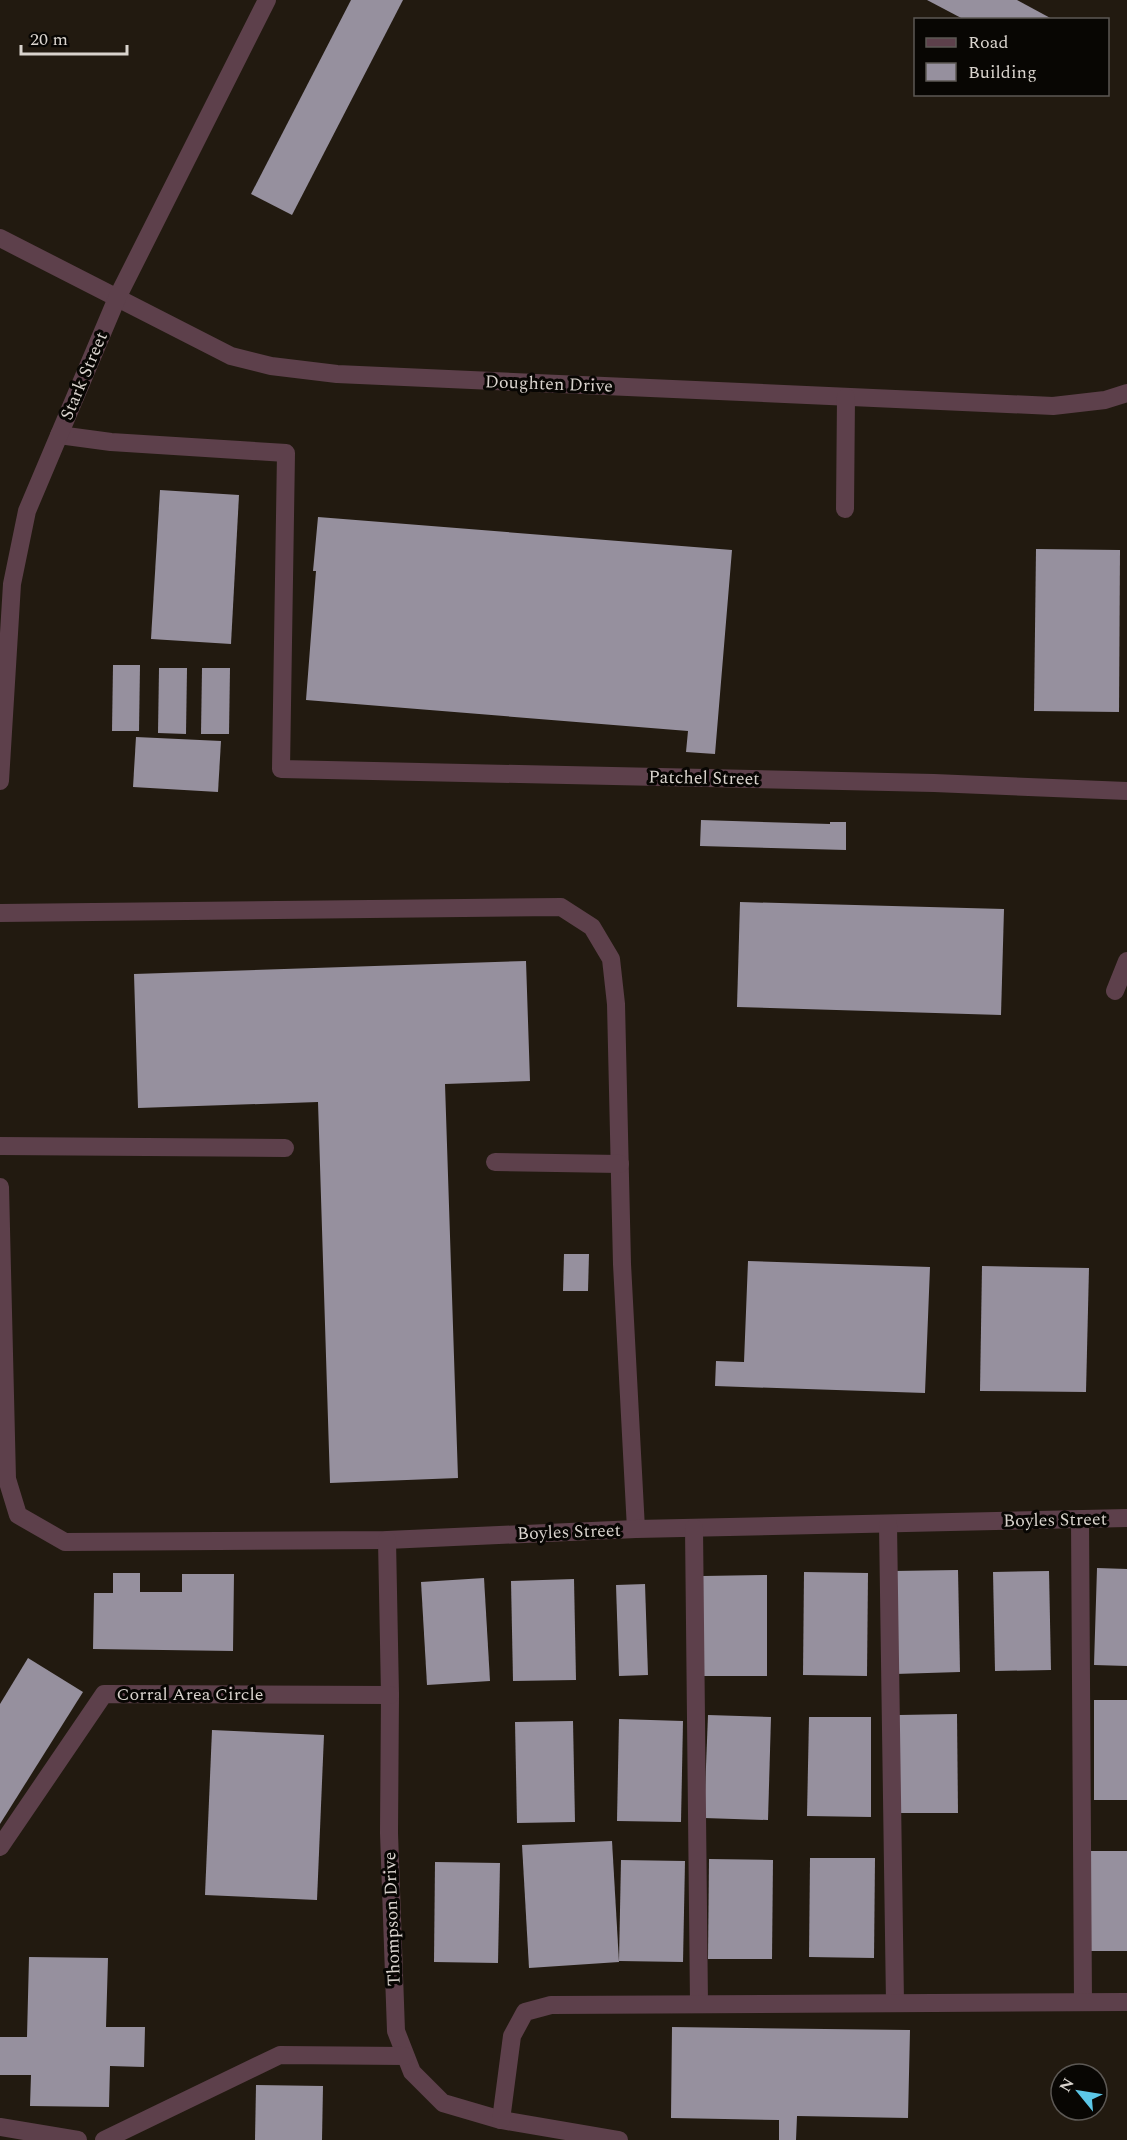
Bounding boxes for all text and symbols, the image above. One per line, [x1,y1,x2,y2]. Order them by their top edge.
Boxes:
scale bar [21,18,128,56]
legend [914,18,1109,96]
text: 20 m [30,26,68,53]
text: Road [968,29,1009,56]
text: Building [968,59,1037,86]
street label: Stark Street [53,328,115,424]
street label: Doughten Drive [485,368,613,400]
street label: Patchel Street [648,764,760,792]
street label: Boyles Street [1003,1506,1107,1534]
street label: Boyles Street [517,1517,621,1547]
street label: Corral Area Circle [117,1681,264,1708]
street label: Thompson Drive [376,1851,408,1987]
north arrow [1049,2062,1109,2122]
text: N [1053,2073,1081,2097]

